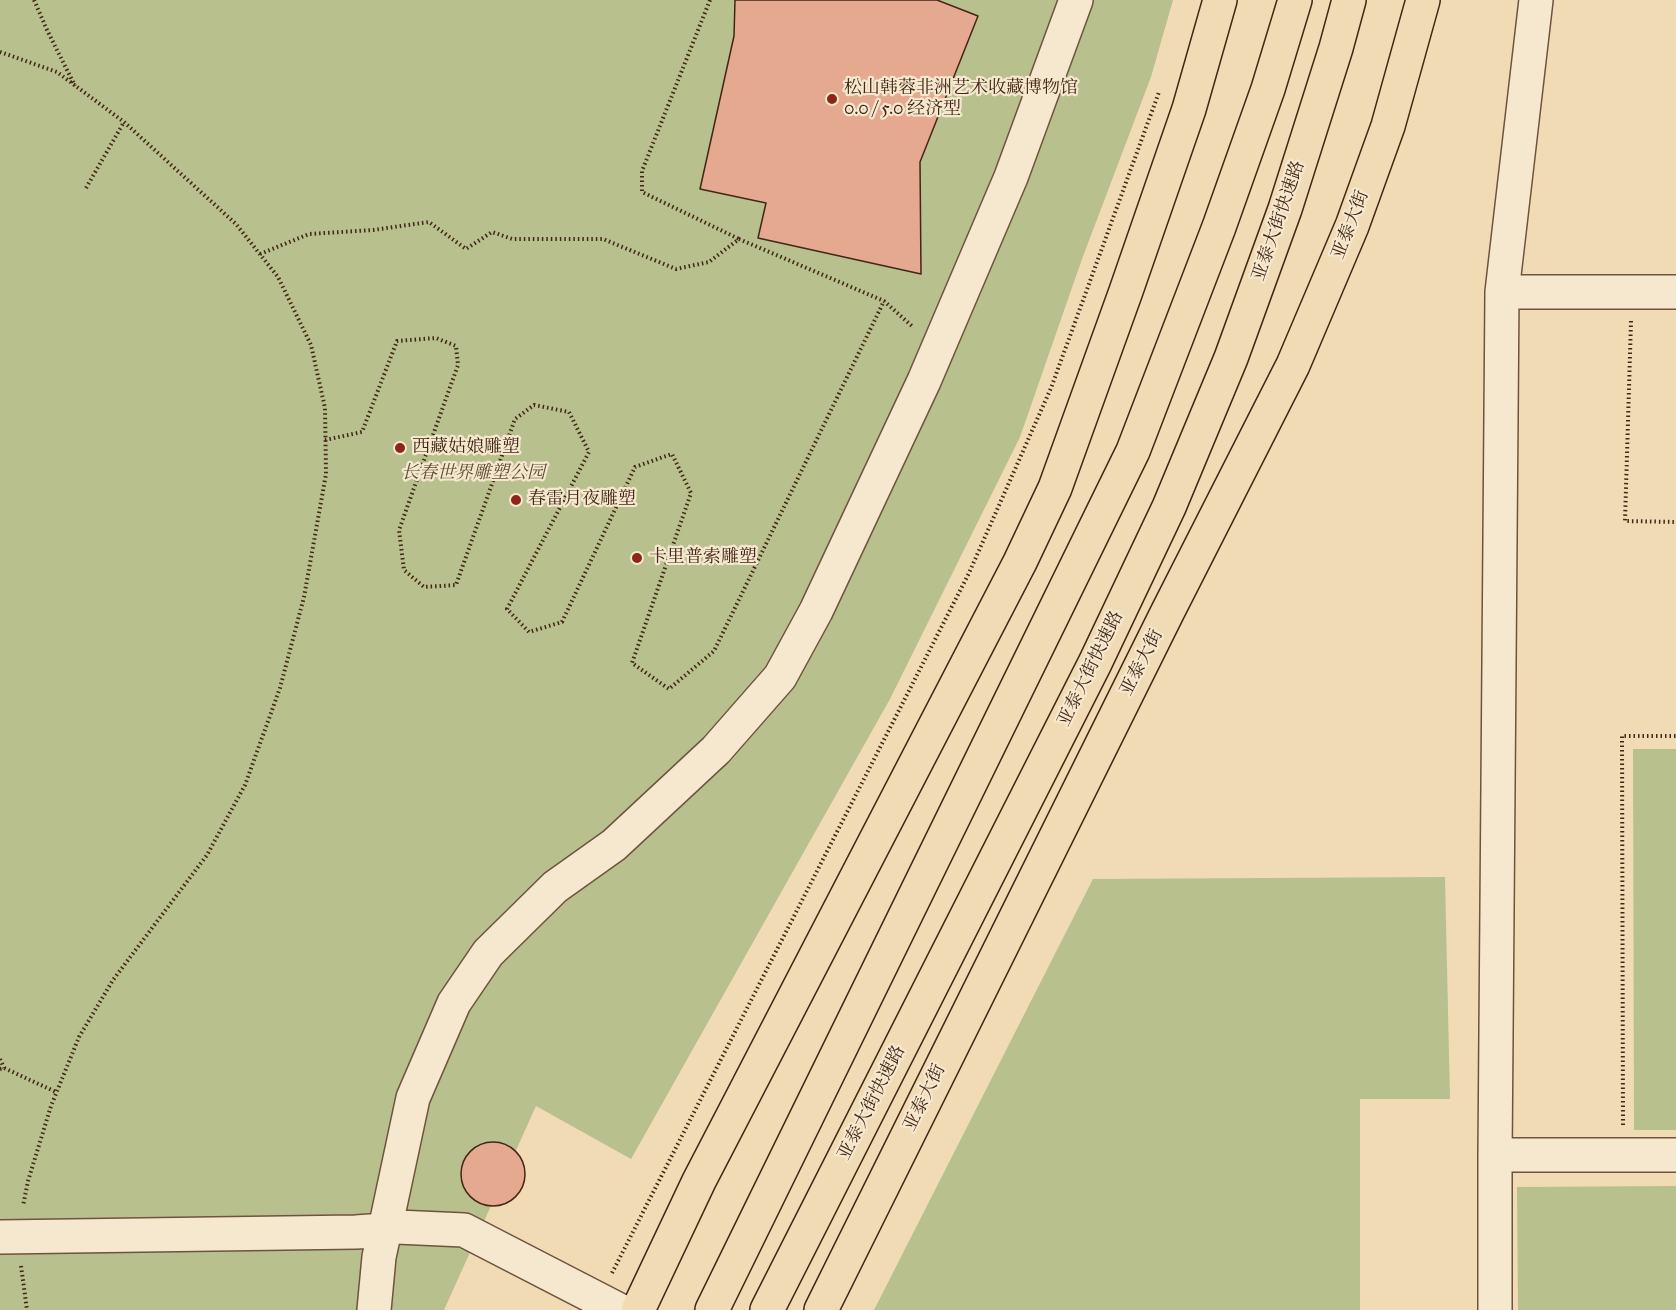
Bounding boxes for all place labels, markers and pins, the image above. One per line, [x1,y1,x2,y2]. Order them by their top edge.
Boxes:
place label: 松山韩蓉非洲艺术收藏博物馆 0.0 / 5.0 经济型 [844,78,1078,121]
marker: 松山韩蓉非洲艺术收藏博物馆 0.0 / 5.0 经济型 [825,92,839,106]
place label: 西藏姑娘雕塑 [412,437,520,459]
marker: 西藏姑娘雕塑 [393,441,407,455]
place label: 春雷月夜雕塑 [528,489,636,511]
marker: 春雷月夜雕塑 [509,493,523,507]
place label: 卡里普索雕塑 [649,547,757,569]
marker: 卡里普索雕塑 [630,551,644,565]

